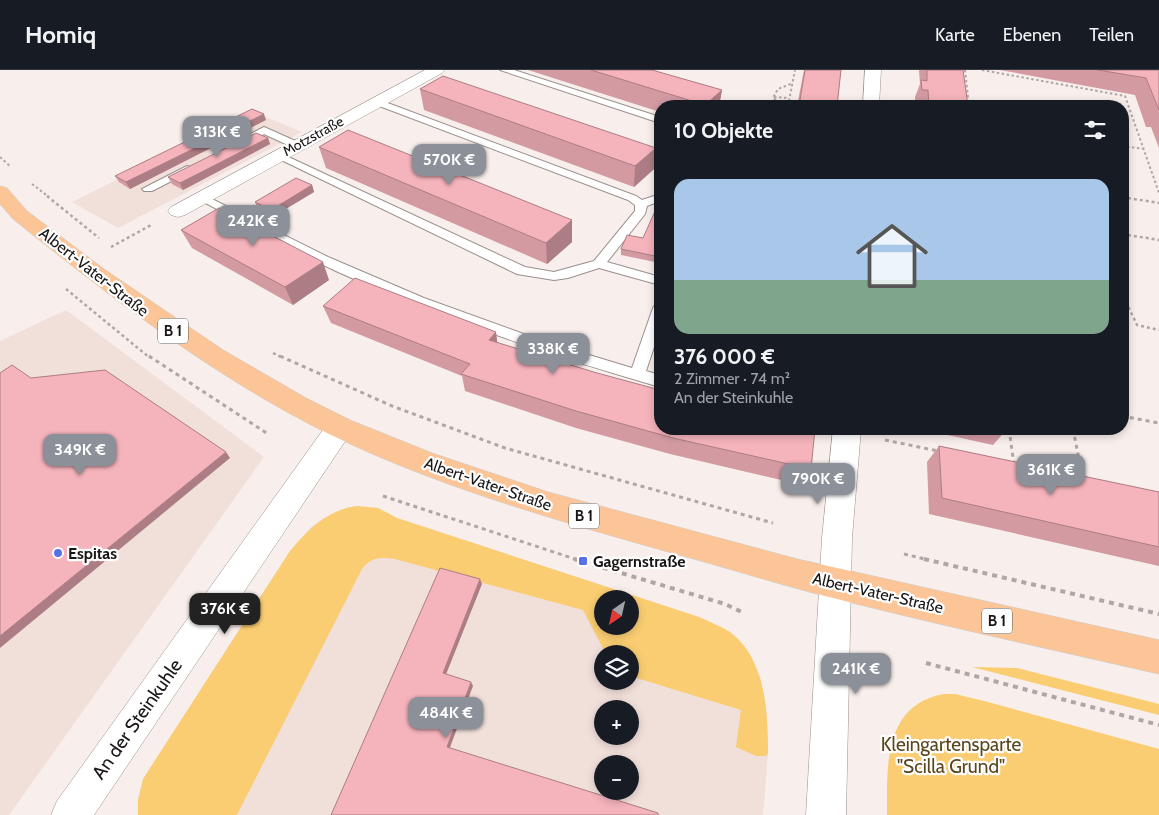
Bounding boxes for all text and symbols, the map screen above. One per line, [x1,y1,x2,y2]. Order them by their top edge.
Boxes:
text: Homiq [25,20,96,49]
text: Karte [935,24,975,46]
text: Ebenen [1003,24,1061,46]
text: Teilen [1089,24,1134,46]
street label: Motzstraße [279,112,347,160]
pin: 313K € [176,116,258,158]
icon: filters [1081,116,1109,144]
text: 10 Objekte [674,118,773,143]
text: 313K € [193,122,241,141]
pin: 570K € [408,144,490,186]
text: 570K € [423,150,475,169]
pin: 242K € [212,204,294,247]
text: 242K € [228,211,278,230]
icon: home [847,211,937,301]
street label: Albert-Vater-Straße [36,223,152,321]
road number: B 1 [158,318,188,344]
pin: 338K € [512,332,594,375]
text: 338K € [528,339,578,358]
text: 376 000 € [674,344,775,369]
text: 2 Zimmer · 74 m² [674,369,790,388]
text: An der Steinkuhle [674,388,793,407]
pin: 349K € [39,434,121,476]
text: 349K € [54,440,106,459]
street label: Albert-Vater-Straße [422,453,554,515]
pin: 361K € [1010,454,1092,496]
text: 361K € [1027,460,1075,479]
pin: 790K € [777,462,859,505]
text: 790K € [792,469,844,488]
road number: B 1 [569,504,599,528]
place label: Espitas [68,544,117,563]
marker: Espitas [52,547,64,559]
place label: Gagernstraße [593,552,686,571]
marker: Gagernstraße [577,555,589,567]
street label: Albert-Vater-Straße [811,569,945,617]
north arrow [594,590,639,635]
map controls [594,590,639,800]
pin: 376K € [184,592,266,635]
text: 376K € [200,599,250,618]
road number: B 1 [982,608,1012,634]
button: layers [594,645,639,690]
pin: 241K € [815,652,897,695]
street label: An der Steinkuhle [87,654,187,784]
text: 241K € [832,659,880,678]
pin: 484K € [405,696,487,739]
button: + [594,700,639,745]
text: 484K € [419,703,473,722]
park label: Kleingartensparte "Scilla Grund" [881,733,1021,778]
button: − [594,755,639,800]

